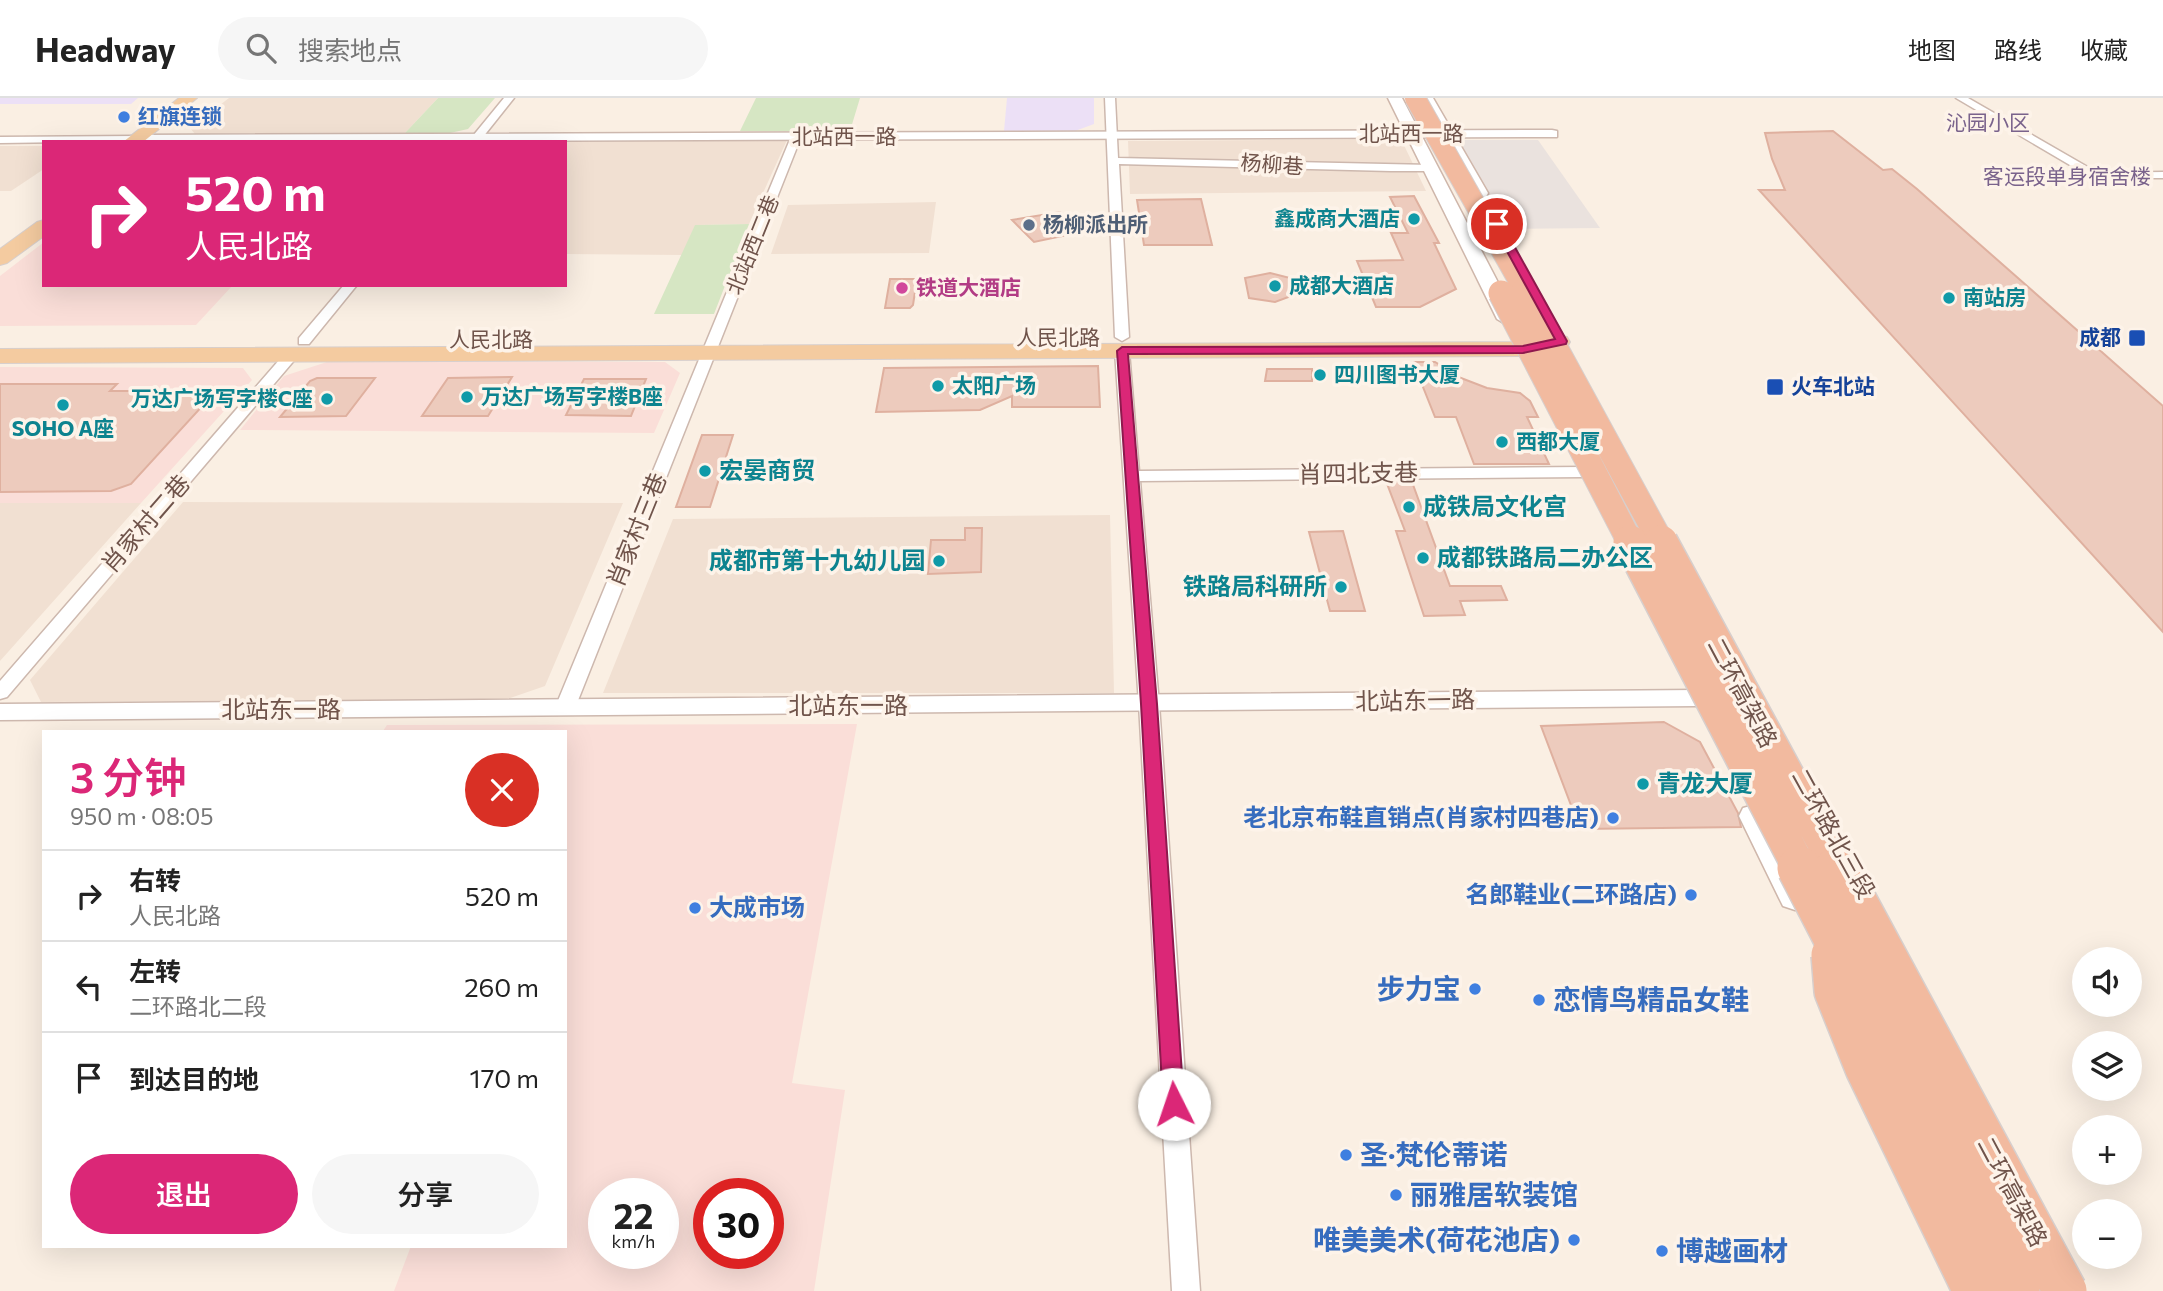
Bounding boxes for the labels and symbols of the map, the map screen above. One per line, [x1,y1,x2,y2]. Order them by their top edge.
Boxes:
place label: 红旗连锁 [138,103,222,128]
marker: 红旗连锁 [116,109,132,125]
district label: 沁园小区 [1946,109,2030,134]
street label: 北站西一路 [1359,120,1464,145]
street label: 北站西一路 [792,123,897,148]
street label: 杨柳巷 [1240,149,1304,178]
district label: 客运段单身宿舍楼 [1983,163,2151,188]
street label: 北站西二巷 [720,191,783,298]
pin [1467,194,1527,254]
place label: 鑫成商大酒店 [1274,205,1400,230]
place label: 杨柳派出所 [1043,211,1148,236]
marker: 鑫成商大酒店 [1406,211,1422,227]
marker: 杨柳派出所 [1021,217,1037,233]
place label: 成都大酒店 [1289,272,1394,297]
place label: 铁道大酒店 [916,274,1021,299]
marker: 成都大酒店 [1267,278,1283,294]
marker: 铁道大酒店 [894,280,910,296]
place label: 南站房 [1963,284,2026,309]
marker: 南站房 [1941,290,1957,306]
street label: 人民北路 [1016,324,1100,349]
place label: 成都 [2079,324,2121,349]
street label: 人民北路 [449,326,533,351]
marker: 成都 [2127,328,2147,348]
place label: 四川图书大厦 [1334,361,1460,386]
marker: 四川图书大厦 [1312,367,1328,383]
place label: 太阳广场 [952,372,1036,397]
place label: 火车北站 [1791,373,1875,398]
marker: 火车北站 [1765,377,1785,397]
marker: 太阳广场 [930,378,946,394]
place label: 万达广场写字楼B座 [481,383,663,408]
place label: 万达广场写字楼C座 [131,385,313,410]
marker: 万达广场写字楼B座 [459,389,475,405]
marker: 万达广场写字楼C座 [319,391,335,407]
marker: SOHO A座 [55,397,71,413]
place label: SOHO A座 [12,415,114,440]
place label: 西都大厦 [1516,428,1600,453]
marker: 西都大厦 [1494,434,1510,450]
place label: 宏晏商贸 [719,455,815,484]
street label: 肖四北支巷 [1298,457,1418,488]
marker: 宏晏商贸 [697,463,713,479]
street label: 肖家村二巷 [95,468,195,578]
street label: 肖家村三巷 [600,468,672,591]
place label: 成铁局文化宫 [1423,491,1567,520]
marker: 成铁局文化宫 [1401,499,1417,515]
place label: 成都铁路局二办公区 [1437,542,1653,571]
place label: 成都市第十九幼儿园 [709,545,925,574]
marker: 成都铁路局二办公区 [1415,550,1431,566]
marker: 成都市第十九幼儿园 [931,553,947,569]
place label: 铁路局科研所 [1183,571,1327,600]
marker: 铁路局科研所 [1333,579,1349,595]
street label: 二环高架路 [1702,633,1784,752]
street label: 北站东一路 [1355,684,1475,715]
street label: 北站东一路 [788,690,908,719]
street label: 北站东一路 [221,694,341,723]
street label: 二环路北三段 [1787,763,1882,903]
place label: 青龙大厦 [1657,768,1753,797]
marker: 青龙大厦 [1635,776,1651,792]
place label: 老北京布鞋直销点(肖家村四巷店) [1243,802,1599,831]
marker: 老北京布鞋直销点(肖家村四巷店) [1605,810,1621,826]
place label: 名郎鞋业(二环路店) [1465,879,1677,908]
marker: 名郎鞋业(二环路店) [1683,887,1699,903]
place label: 大成市场 [709,892,805,921]
marker: 大成市场 [687,900,703,916]
place label: 步力宝 [1377,971,1461,1005]
marker: 步力宝 [1467,981,1483,997]
place label: 恋情鸟精品女鞋 [1553,982,1749,1016]
marker: 恋情鸟精品女鞋 [1531,992,1547,1008]
position arrow [1137,1067,1211,1141]
street label: 二环高架路 [1972,1132,2054,1251]
place label: 圣·梵伦蒂诺 [1360,1137,1507,1171]
marker: 圣·梵伦蒂诺 [1338,1147,1354,1163]
place label: 丽雅居软装馆 [1410,1177,1578,1211]
speed limit sign: 30 [693,1178,784,1269]
marker: 丽雅居软装馆 [1388,1187,1404,1203]
place label: 唯美美术(荷花池店) [1313,1222,1560,1256]
marker: 唯美美术(荷花池店) [1566,1232,1582,1248]
place label: 博越画材 [1676,1233,1788,1267]
marker: 博越画材 [1654,1243,1670,1259]

